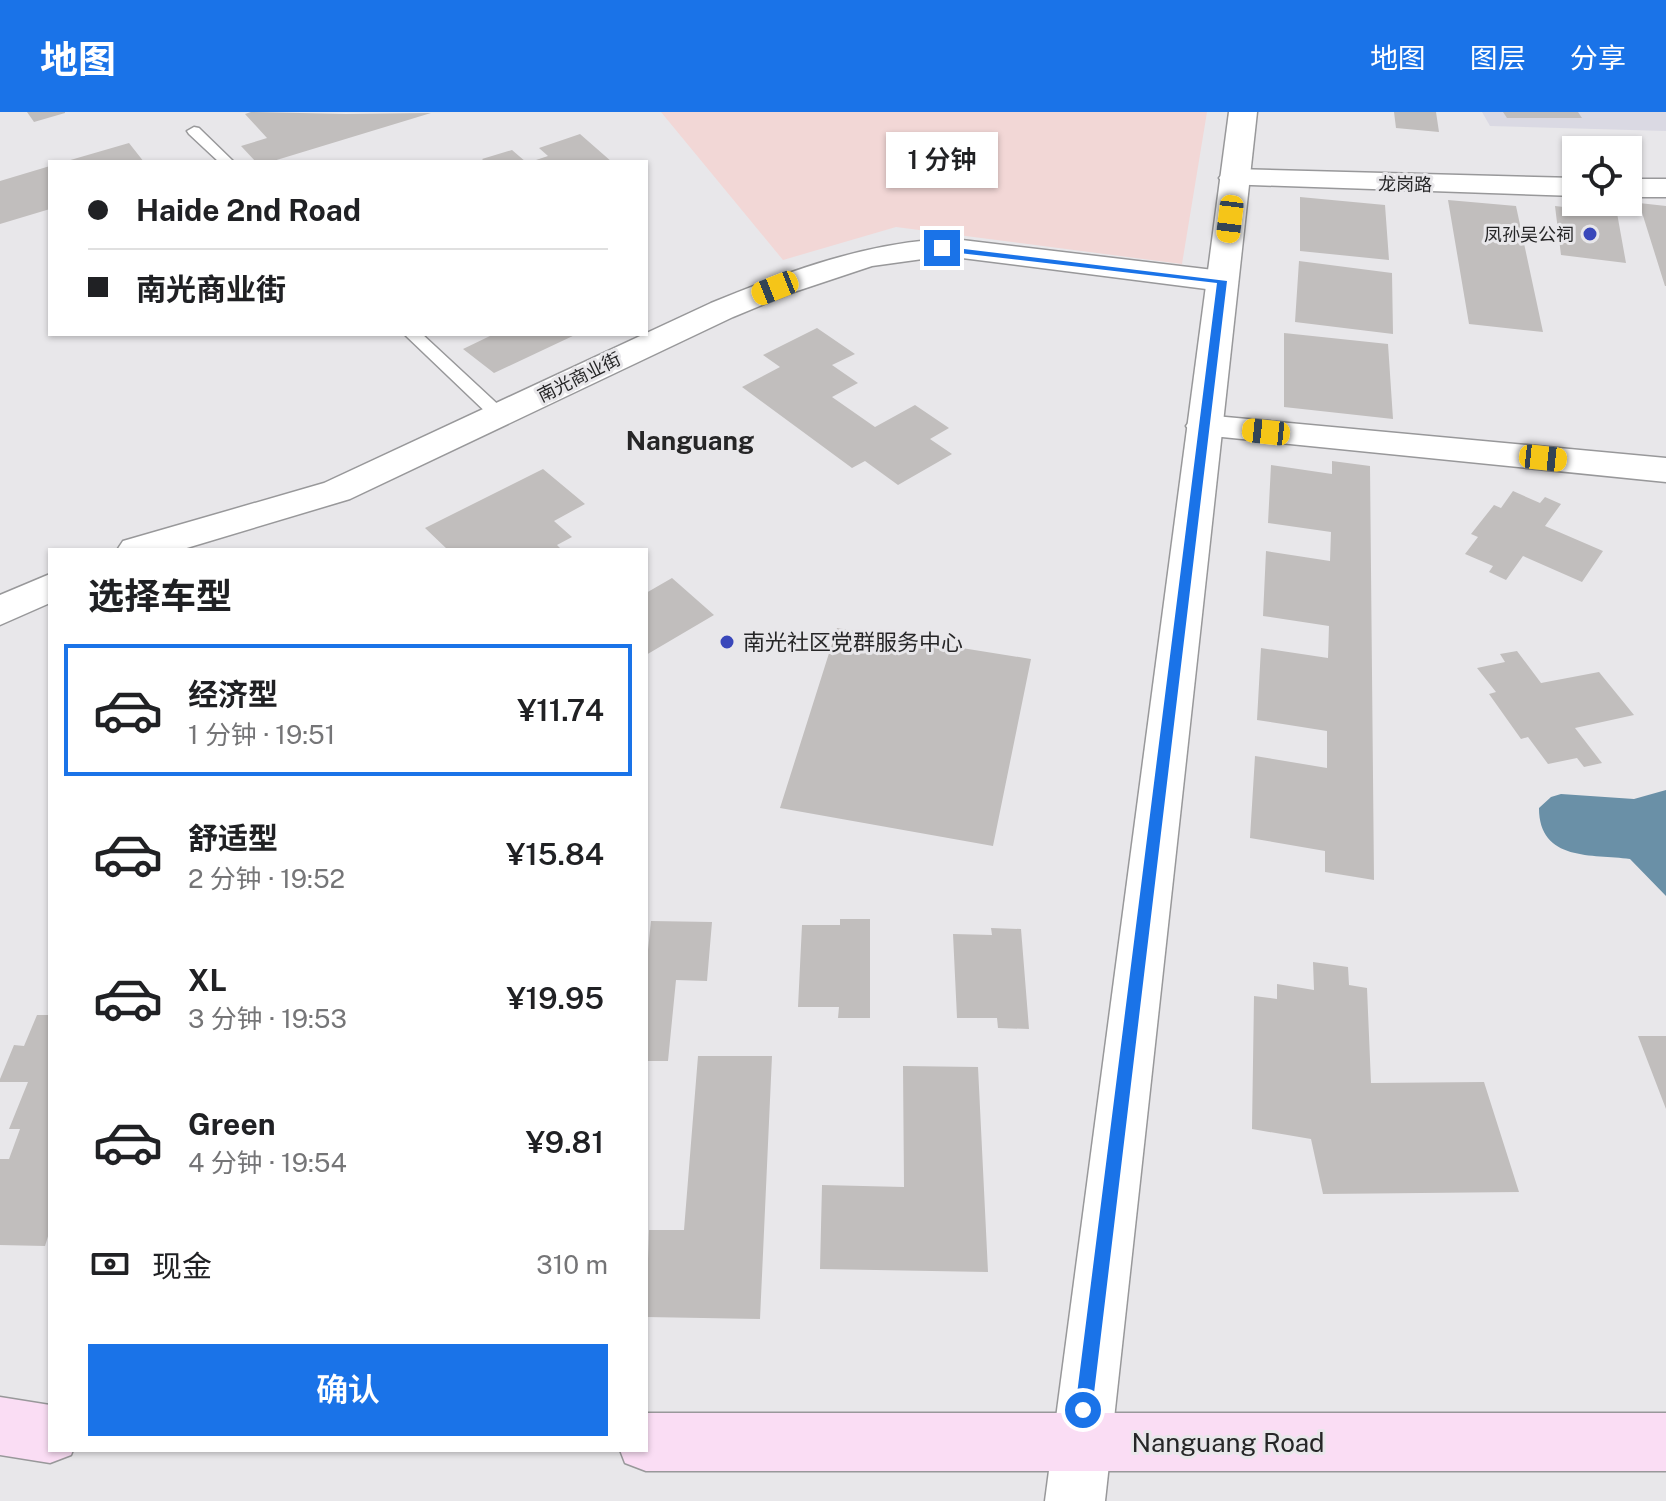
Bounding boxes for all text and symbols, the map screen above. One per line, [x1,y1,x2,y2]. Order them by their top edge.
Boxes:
text: 地图 [40,37,116,82]
text: 地图 [1370,41,1426,74]
text: 图层 [1470,41,1526,74]
text: 分享 [1570,41,1626,74]
callout: 1 分钟 [886,132,998,188]
map controls [1562,136,1642,216]
button: locate [1562,136,1642,216]
text: 1 分钟 [908,144,976,175]
street label: 龙岗路 [1378,173,1432,195]
text: Haide 2nd Road [136,192,361,228]
car [1215,194,1245,244]
place label: 凤孙吴公祠 [1484,224,1574,245]
marker: 凤孙吴公祠 [1581,225,1599,243]
route end [924,230,960,266]
car [748,268,802,308]
text: 南光商业街 [136,271,286,307]
street label: 南光商业街 [534,348,624,406]
car [1241,418,1291,446]
district label: Nanguang [626,425,754,456]
car [1518,444,1568,472]
text: 选择车型 [88,575,232,617]
place label: 南光社区党群服务中心 [743,629,963,655]
marker: 南光社区党群服务中心 [718,633,736,651]
icon: car [92,674,164,746]
text: 经济型 [188,676,278,712]
text: ¥11.74 [517,692,604,728]
text: 1 分钟 · 19:51 [188,719,335,750]
icon: car [92,818,164,890]
text: 舒适型 [188,820,278,856]
text: ¥15.84 [506,836,604,872]
text: 2 分钟 · 19:52 [188,863,345,894]
icon: car [92,962,164,1034]
text: XL [188,962,227,998]
text: ¥19.95 [506,980,604,1016]
text: 3 分钟 · 19:53 [188,1003,347,1034]
icon: car [92,1106,164,1178]
text: Green [188,1106,275,1142]
text: ¥9.81 [526,1124,604,1160]
text: 4 分钟 · 19:54 [188,1147,347,1178]
icon: cash [88,1242,132,1286]
text: 现金 [152,1248,212,1284]
text: 310 m [536,1249,608,1280]
button: 确认 [88,1344,608,1436]
route start [1065,1392,1101,1428]
street label: Nanguang Road [1131,1427,1325,1458]

